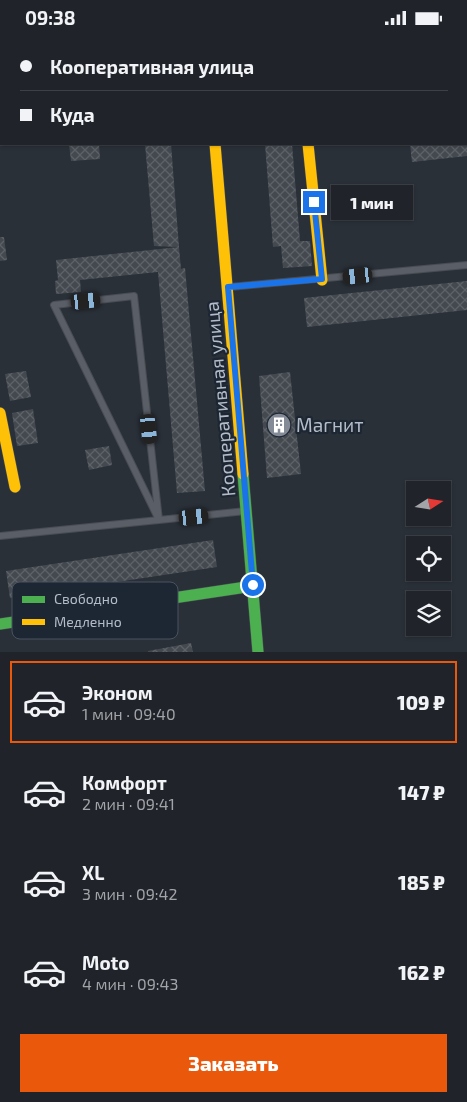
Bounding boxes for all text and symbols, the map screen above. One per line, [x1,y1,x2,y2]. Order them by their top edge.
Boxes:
text: 09:38 [25,6,76,29]
text: Кооперативная улица [50,55,254,78]
text: Куда [50,103,95,126]
callout: 1 мин [332,185,414,219]
route end [303,191,325,213]
text: 1 мин [350,193,394,212]
car [342,267,373,285]
car [70,292,101,310]
street label: Кооперативная улица [200,300,240,498]
building icon: Магнит [266,412,292,438]
car [139,413,158,445]
place label: Магнит [296,413,363,436]
north arrow [406,481,451,526]
map controls [406,481,451,636]
car [178,508,209,526]
button: locate [406,536,451,581]
route start [242,574,264,596]
legend [12,582,178,639]
text: Свободно [54,590,118,607]
button: layers [406,591,451,636]
text: Медленно [54,613,122,630]
icon: car [22,680,67,725]
text: Эконом [82,681,153,704]
text: 109 ₽ [397,691,445,714]
text: 1 мин · 09:40 [82,704,176,723]
icon: car [22,770,67,815]
text: Комфорт [82,771,167,794]
text: 147 ₽ [398,781,445,804]
text: 2 мин · 09:41 [82,794,175,813]
icon: car [22,860,67,905]
text: XL [82,861,104,884]
text: 185 ₽ [398,871,445,894]
text: 3 мин · 09:42 [82,884,177,903]
icon: car [22,950,67,995]
text: Moto [82,951,130,974]
text: 162 ₽ [398,961,445,984]
text: 4 мин · 09:43 [82,974,178,993]
button: Заказать [20,1034,447,1092]

